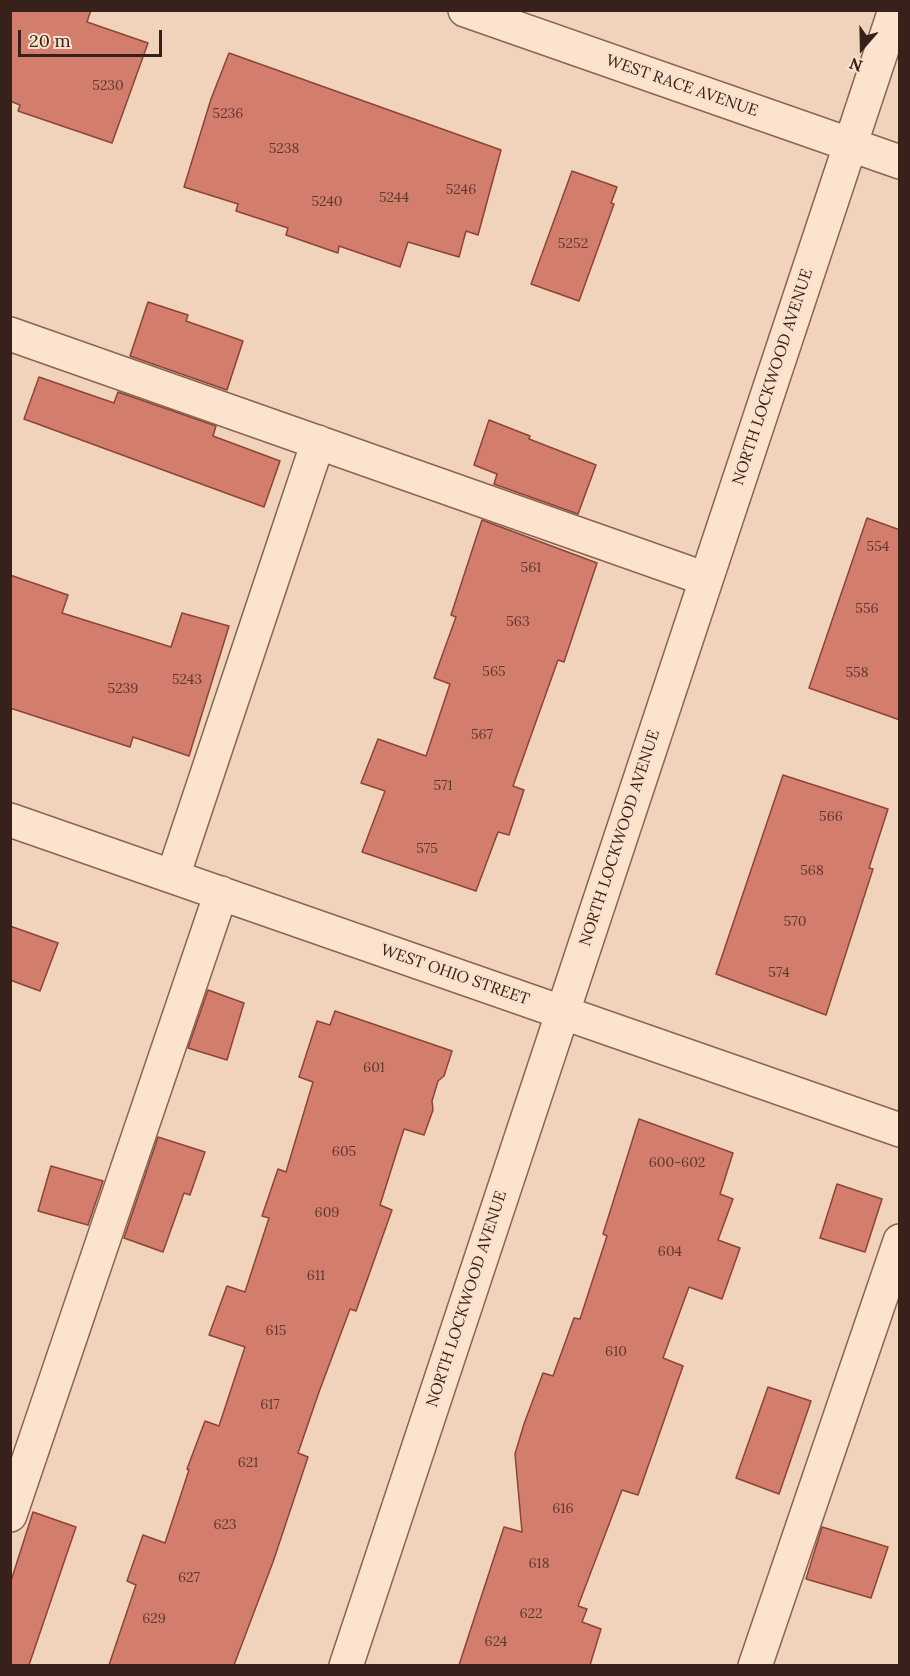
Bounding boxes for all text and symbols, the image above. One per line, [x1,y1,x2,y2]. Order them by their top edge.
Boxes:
scale bar [21,18,165,56]
north arrow [832,18,892,78]
text: 20 m [29,29,71,52]
street label: WEST RACE AVENUE [603,51,761,121]
text: N [847,53,865,76]
house number: 5230 [92,78,124,94]
house number: 5236 [213,106,243,122]
house number: 5238 [269,141,299,157]
house number: 5246 [446,182,476,198]
house number: 5244 [379,190,409,206]
house number: 5240 [311,194,343,210]
house number: 5252 [558,236,588,252]
street label: NORTH LOCKWOOD AVENUE [729,266,817,488]
house number: 554 [867,539,889,555]
house number: 561 [521,560,541,576]
house number: 556 [855,601,879,617]
house number: 563 [506,614,530,630]
house number: 565 [482,664,506,680]
house number: 558 [845,665,869,681]
house number: 5243 [172,672,202,688]
house number: 5239 [108,681,138,697]
house number: 567 [471,727,493,743]
street label: NORTH LOCKWOOD AVENUE [576,727,664,949]
house number: 571 [433,778,453,794]
house number: 566 [819,809,843,825]
house number: 575 [416,841,438,857]
house number: 568 [800,863,824,879]
house number: 570 [784,914,806,930]
street label: WEST OHIO STREET [378,941,532,1009]
house number: 574 [768,965,790,981]
house number: 601 [363,1060,385,1076]
house number: 605 [332,1144,356,1160]
house number: 600-602 [649,1155,705,1171]
street label: NORTH LOCKWOOD AVENUE [423,1188,511,1410]
house number: 609 [315,1205,339,1221]
house number: 604 [658,1244,682,1260]
house number: 611 [307,1268,325,1284]
house number: 615 [266,1323,286,1339]
house number: 610 [605,1344,627,1360]
house number: 617 [260,1397,280,1413]
house number: 621 [238,1455,258,1471]
house number: 616 [552,1501,574,1517]
house number: 623 [213,1517,237,1533]
house number: 618 [528,1556,550,1572]
house number: 627 [178,1570,200,1586]
house number: 622 [519,1606,543,1622]
house number: 629 [142,1611,166,1627]
house number: 624 [485,1634,507,1650]

